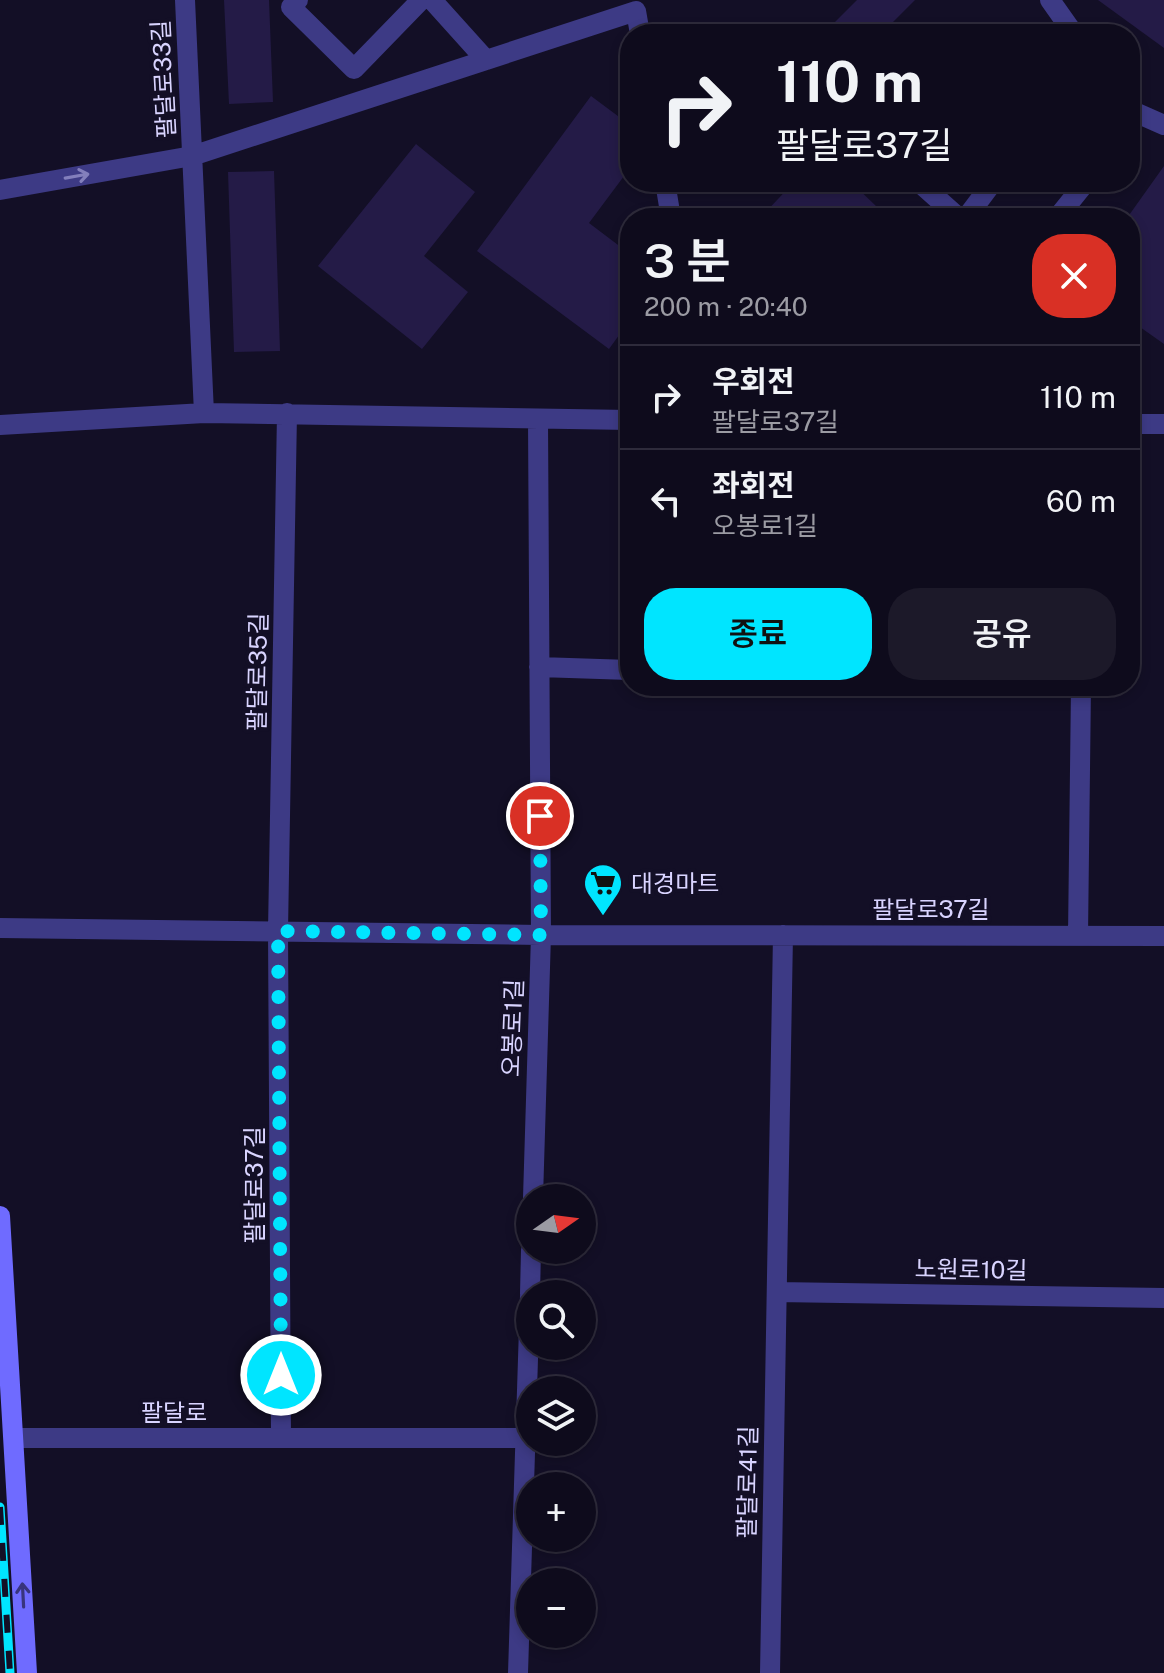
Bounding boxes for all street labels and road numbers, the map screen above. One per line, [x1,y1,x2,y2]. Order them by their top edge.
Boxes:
street label: 팔달로33길 [146,19,180,139]
street label: 팔달로35길 [242,612,272,732]
street label: 팔달로37길 [872,895,990,923]
street label: 오봉로1길 [496,978,528,1078]
street label: 팔달로37길 [240,1126,268,1244]
street label: 노원로10길 [914,1254,1028,1284]
street label: 팔달로 [141,1398,207,1426]
street label: 팔달로41길 [732,1425,762,1539]

